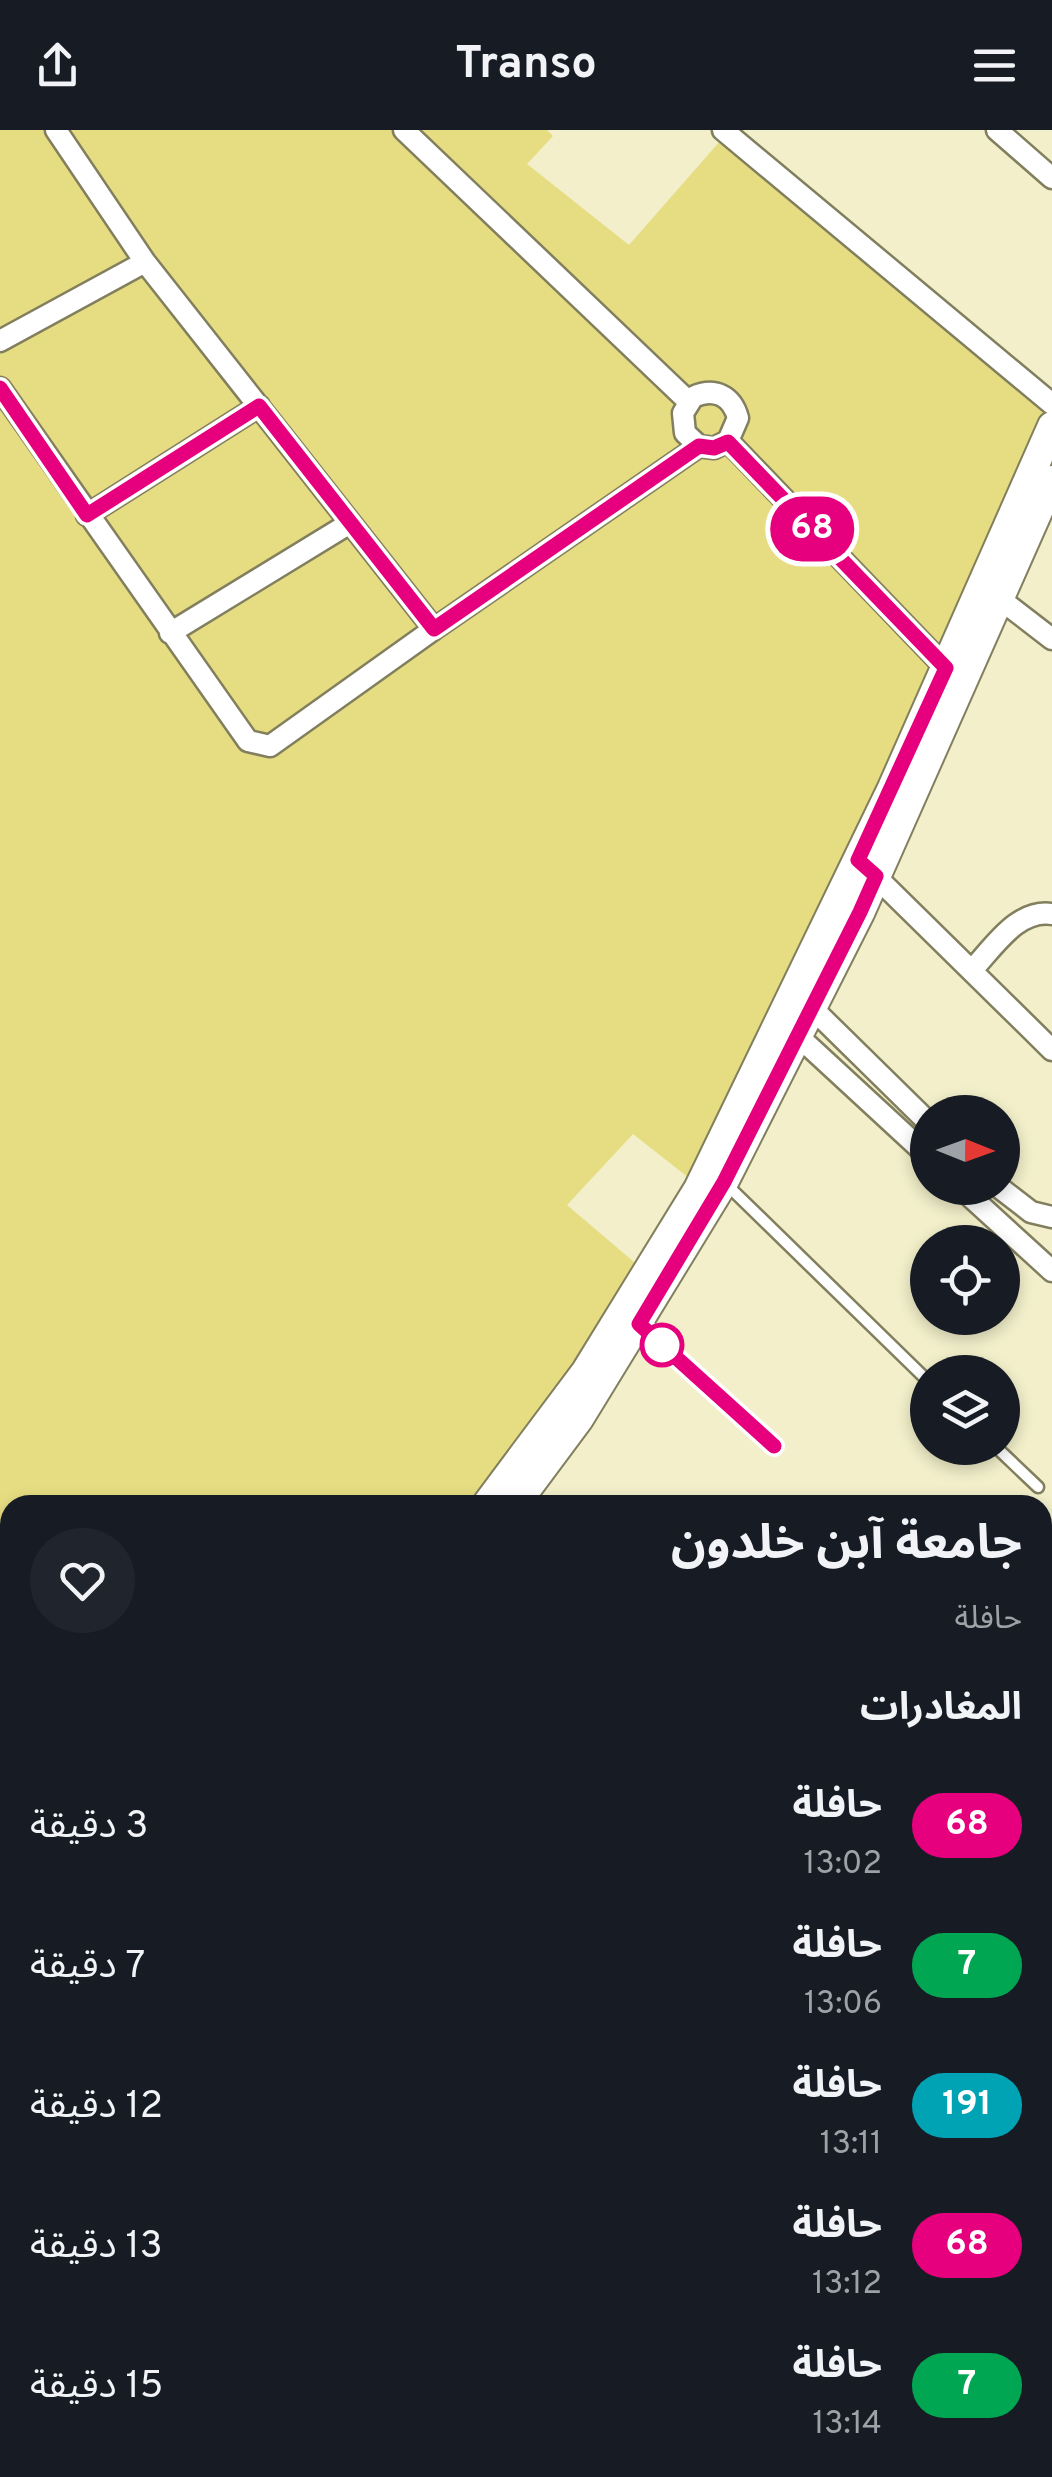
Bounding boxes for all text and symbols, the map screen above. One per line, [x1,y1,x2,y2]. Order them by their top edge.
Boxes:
text: Transo [455,37,597,94]
icon: share [30,38,85,93]
icon: menu [967,38,1022,93]
line badge: 68 [767,496,857,562]
text: 68 [790,507,834,551]
north arrow [910,1095,1020,1205]
map controls [910,1095,1020,1465]
button: locate [910,1225,1020,1335]
unlabelled marker [641,1324,683,1366]
button: layers [910,1355,1020,1465]
text: جامعة آبن خلدون [671,1516,1022,1576]
button: heart [30,1528,135,1633]
text: حافلة [954,1600,1022,1640]
text: المغادرات [860,1685,1022,1734]
text: حافلة [793,1783,882,1832]
text: 3 دقيقة [30,1803,148,1852]
text: 68 [945,1803,989,1847]
text: 13:02 [803,1845,882,1885]
text: حافلة [793,1923,882,1972]
text: 7 دقيقة [30,1943,145,1992]
text: 7 [958,1943,976,1987]
text: 13:06 [804,1985,882,2025]
text: حافلة [793,2063,882,2112]
text: 12 دقيقة [30,2083,163,2132]
text: 191 [942,2083,992,2127]
text: 13:11 [820,2125,882,2165]
text: حافلة [793,2203,882,2252]
text: 13 دقيقة [30,2223,163,2272]
text: 68 [945,2223,989,2267]
text: 13:12 [812,2265,882,2305]
text: حافلة [793,2343,882,2392]
text: 15 دقيقة [30,2363,163,2412]
text: 7 [958,2363,976,2407]
text: 13:14 [812,2405,882,2445]

